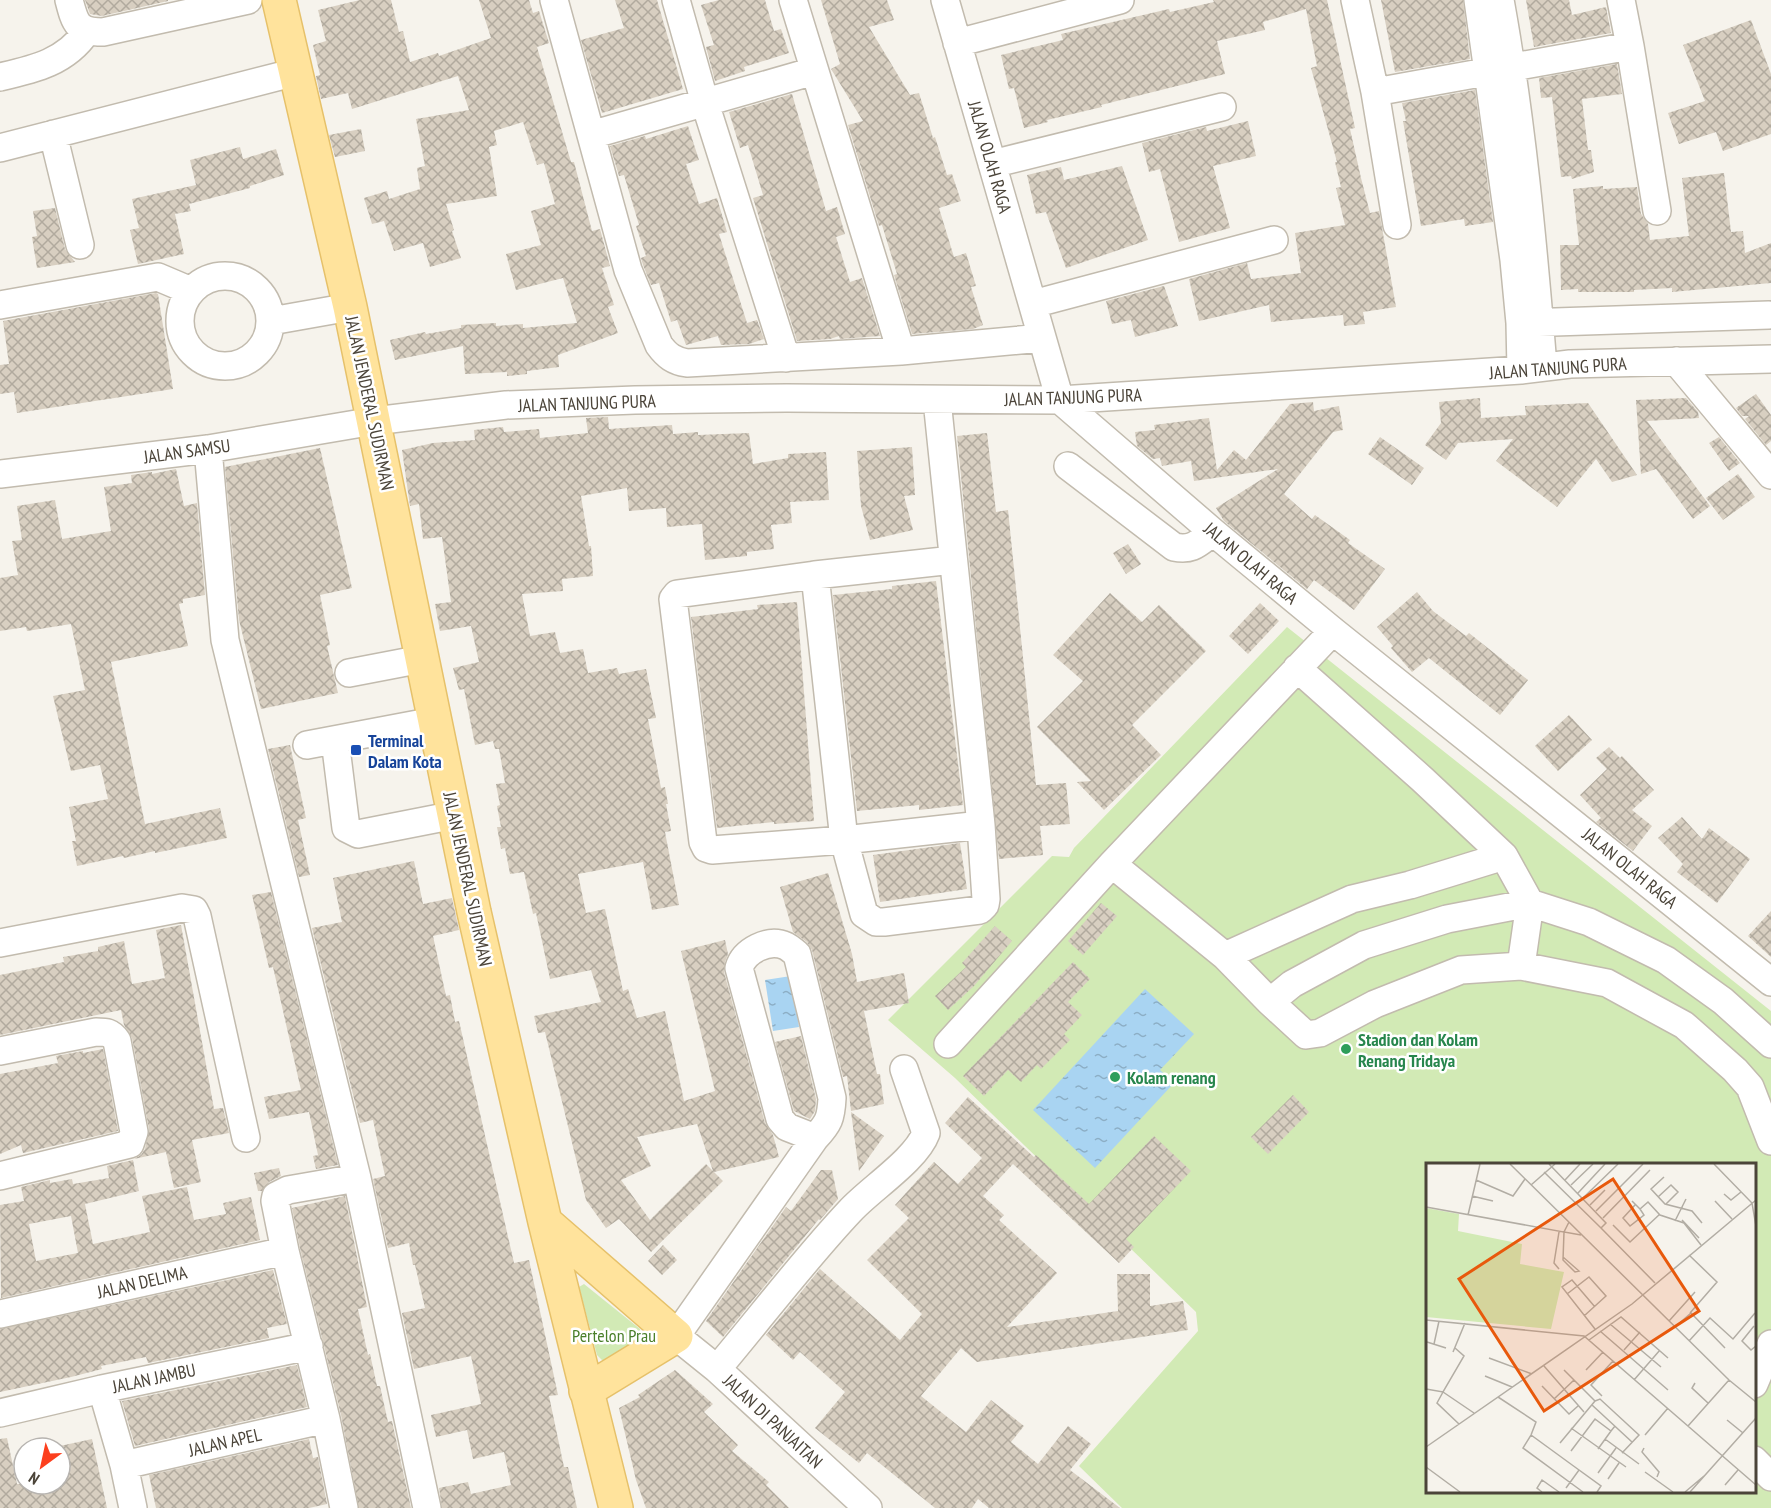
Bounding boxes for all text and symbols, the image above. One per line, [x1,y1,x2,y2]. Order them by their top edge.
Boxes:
street label: JALAN OLAH RAGA [963,97,1017,216]
street label: JALAN JENDERAL SUDIRMAN [340,313,400,492]
street label: JALAN TANJUNG PURA [1488,352,1628,384]
street label: JALAN TANJUNG PURA [1003,383,1143,411]
street label: JALAN TANJUNG PURA [517,389,657,417]
street label: JALAN SAMSU [141,434,232,469]
street label: JALAN OLAH RAGA [1199,516,1303,609]
place label: Terminal Dalam Kota [368,729,442,773]
marker: Terminal Dalam Kota [349,743,363,757]
street label: JALAN JENDERAL SUDIRMAN [438,789,498,968]
street label: JALAN OLAH RAGA [1577,822,1683,914]
place label: Stadion dan Kolam Renang Tridaya [1358,1028,1478,1072]
marker: Stadion dan Kolam Renang Tridaya [1339,1042,1353,1056]
place label: Kolam renang [1127,1066,1216,1089]
marker: Kolam renang [1108,1070,1122,1084]
inset map [1426,1163,1756,1493]
street label: JALAN DELIMA [94,1260,190,1304]
park label: Pertelon Prau [572,1324,656,1347]
street label: JALAN JAMBU [109,1358,198,1398]
street label: JALAN DI PANJAITAN [718,1368,827,1473]
street label: JALAN APEL [185,1422,264,1462]
north arrow [12,1436,72,1496]
text: N [25,1468,43,1489]

